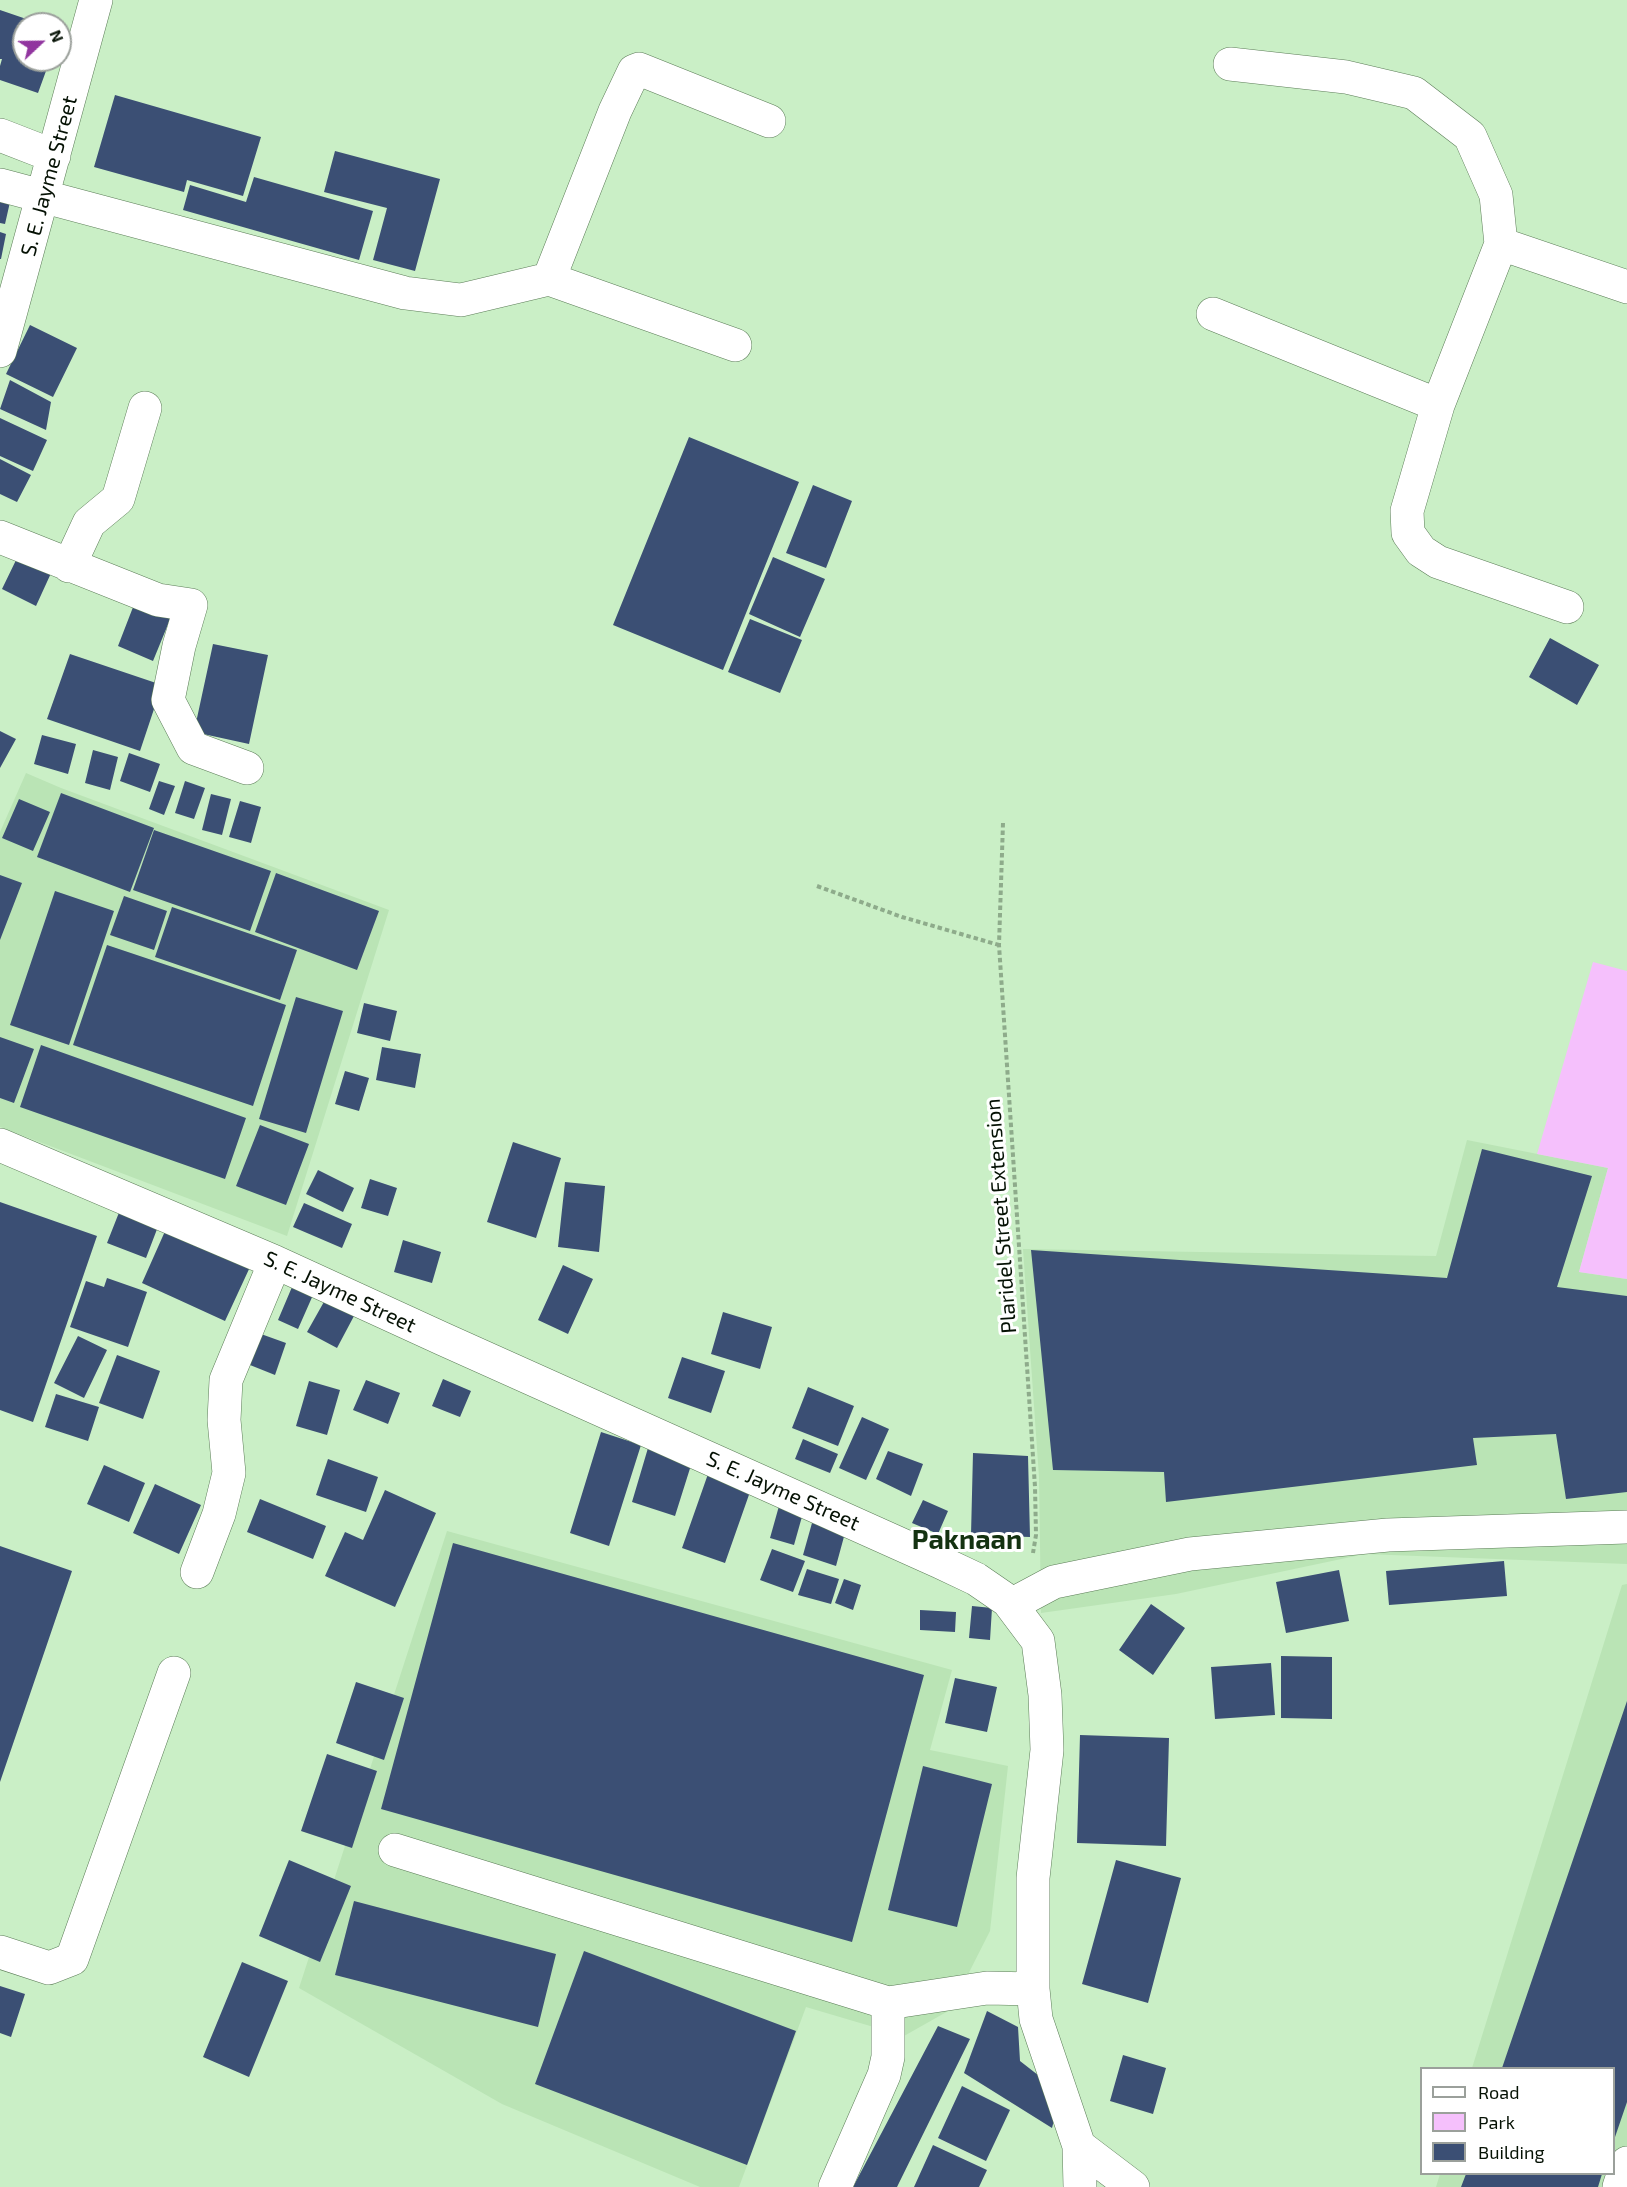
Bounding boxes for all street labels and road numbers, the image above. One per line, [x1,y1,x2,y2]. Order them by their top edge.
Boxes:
street label: S. E. Jayme Street [15,93,83,259]
street label: Plaridel Street Extension [980,1098,1022,1334]
street label: S. E. Jayme Street [260,1246,420,1338]
street label: S. E. Jayme Street [702,1446,864,1536]

